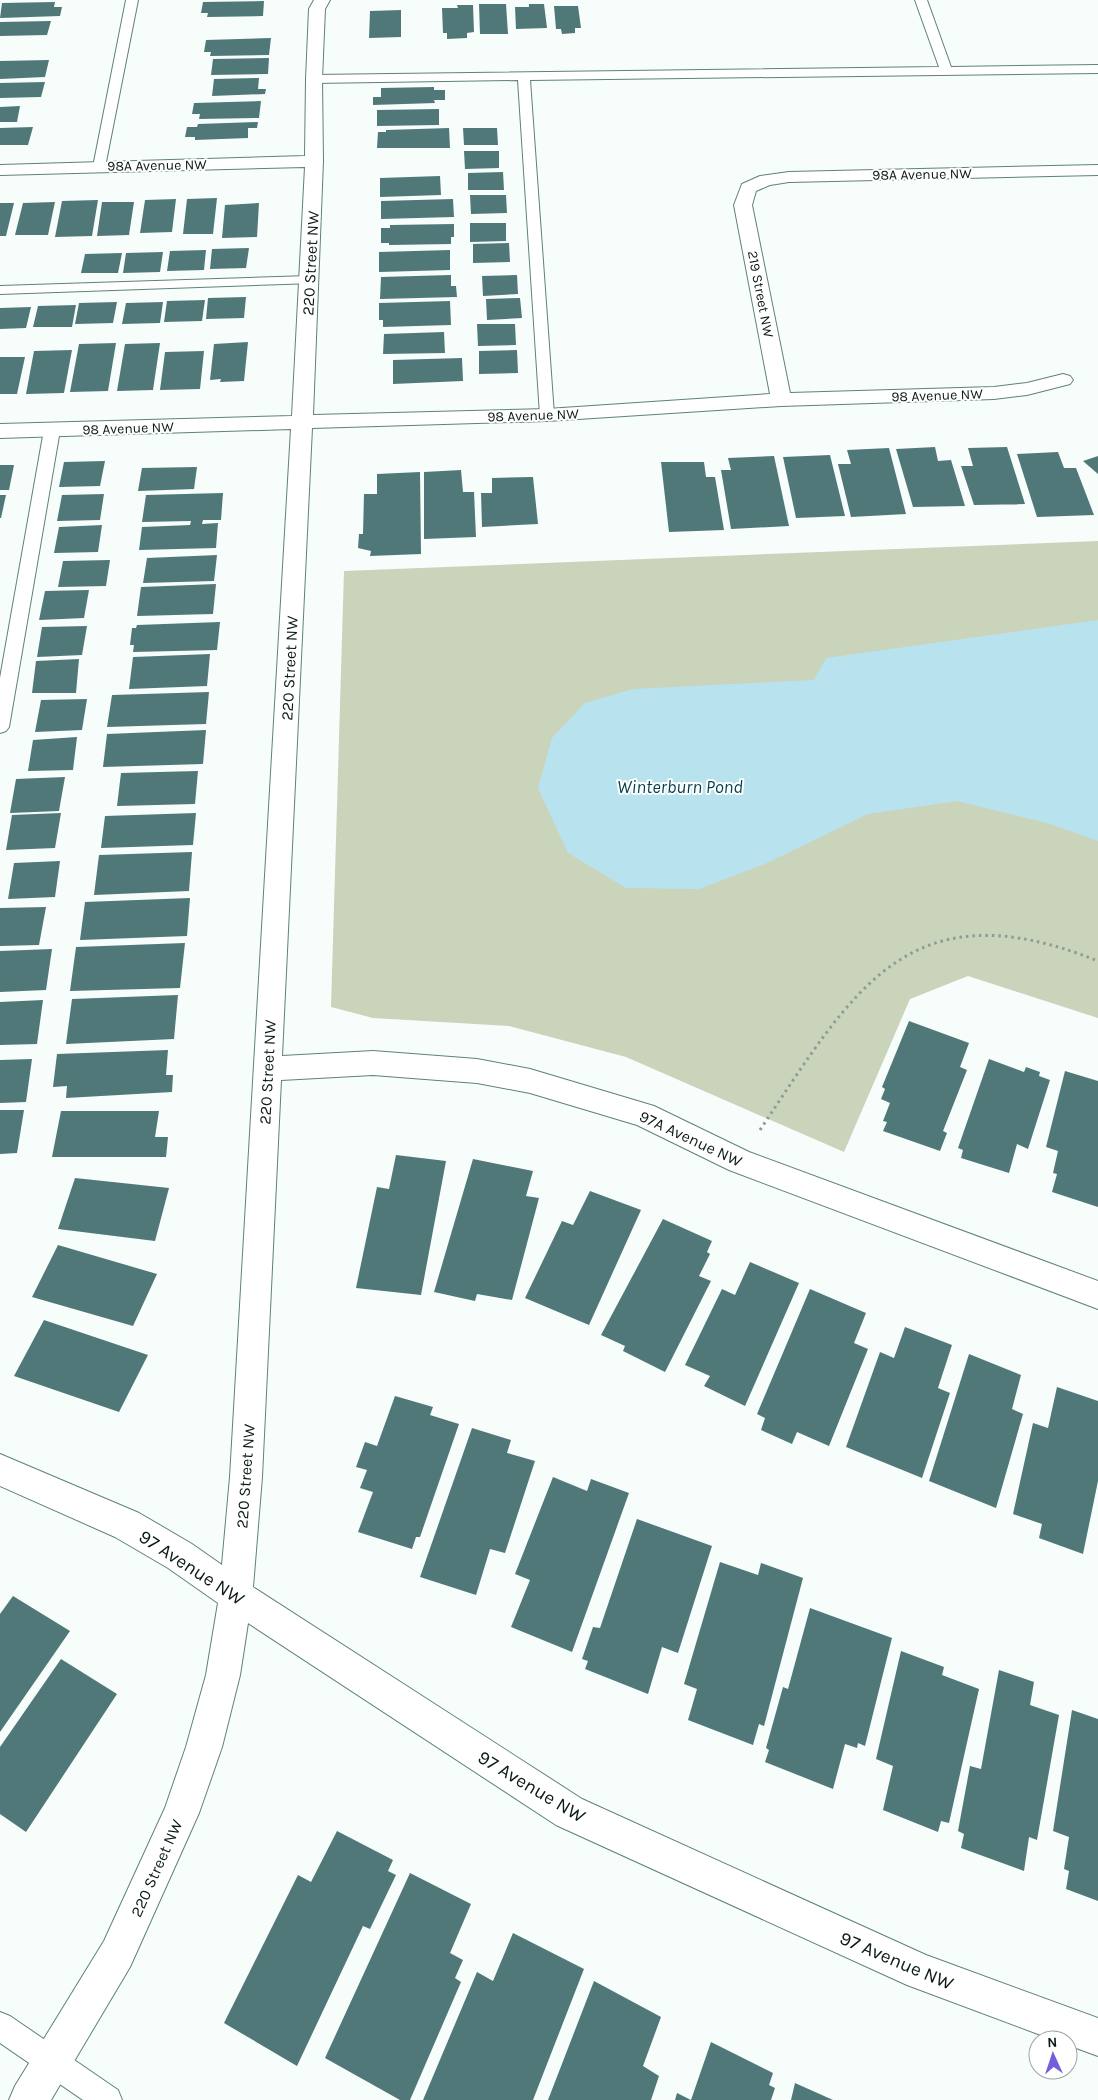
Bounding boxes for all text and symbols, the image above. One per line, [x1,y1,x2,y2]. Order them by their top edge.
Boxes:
street label: 98A Avenue NW [107,156,207,175]
street label: 98A Avenue NW [872,165,972,184]
street label: 220 Street NW [298,210,323,316]
street label: 219 Street NW [744,249,777,339]
street label: 98 Avenue NW [891,385,984,406]
street label: 98 Avenue NW [487,405,580,426]
street label: 98 Avenue NW [82,418,175,439]
street label: 220 Street NW [277,615,302,721]
water label: Winterburn Pond [617,776,743,798]
street label: 220 Street NW [255,1019,280,1125]
street label: 97A Avenue NW [636,1106,746,1171]
street label: 220 Street NW [232,1422,259,1529]
street label: 97 Avenue NW [135,1526,248,1610]
street label: 97 Avenue NW [474,1746,589,1828]
street label: 220 Street NW [126,1816,187,1920]
street label: 97 Avenue NW [836,1927,957,1995]
north arrow [1028,2030,1078,2080]
text: N [1047,2034,1058,2051]

